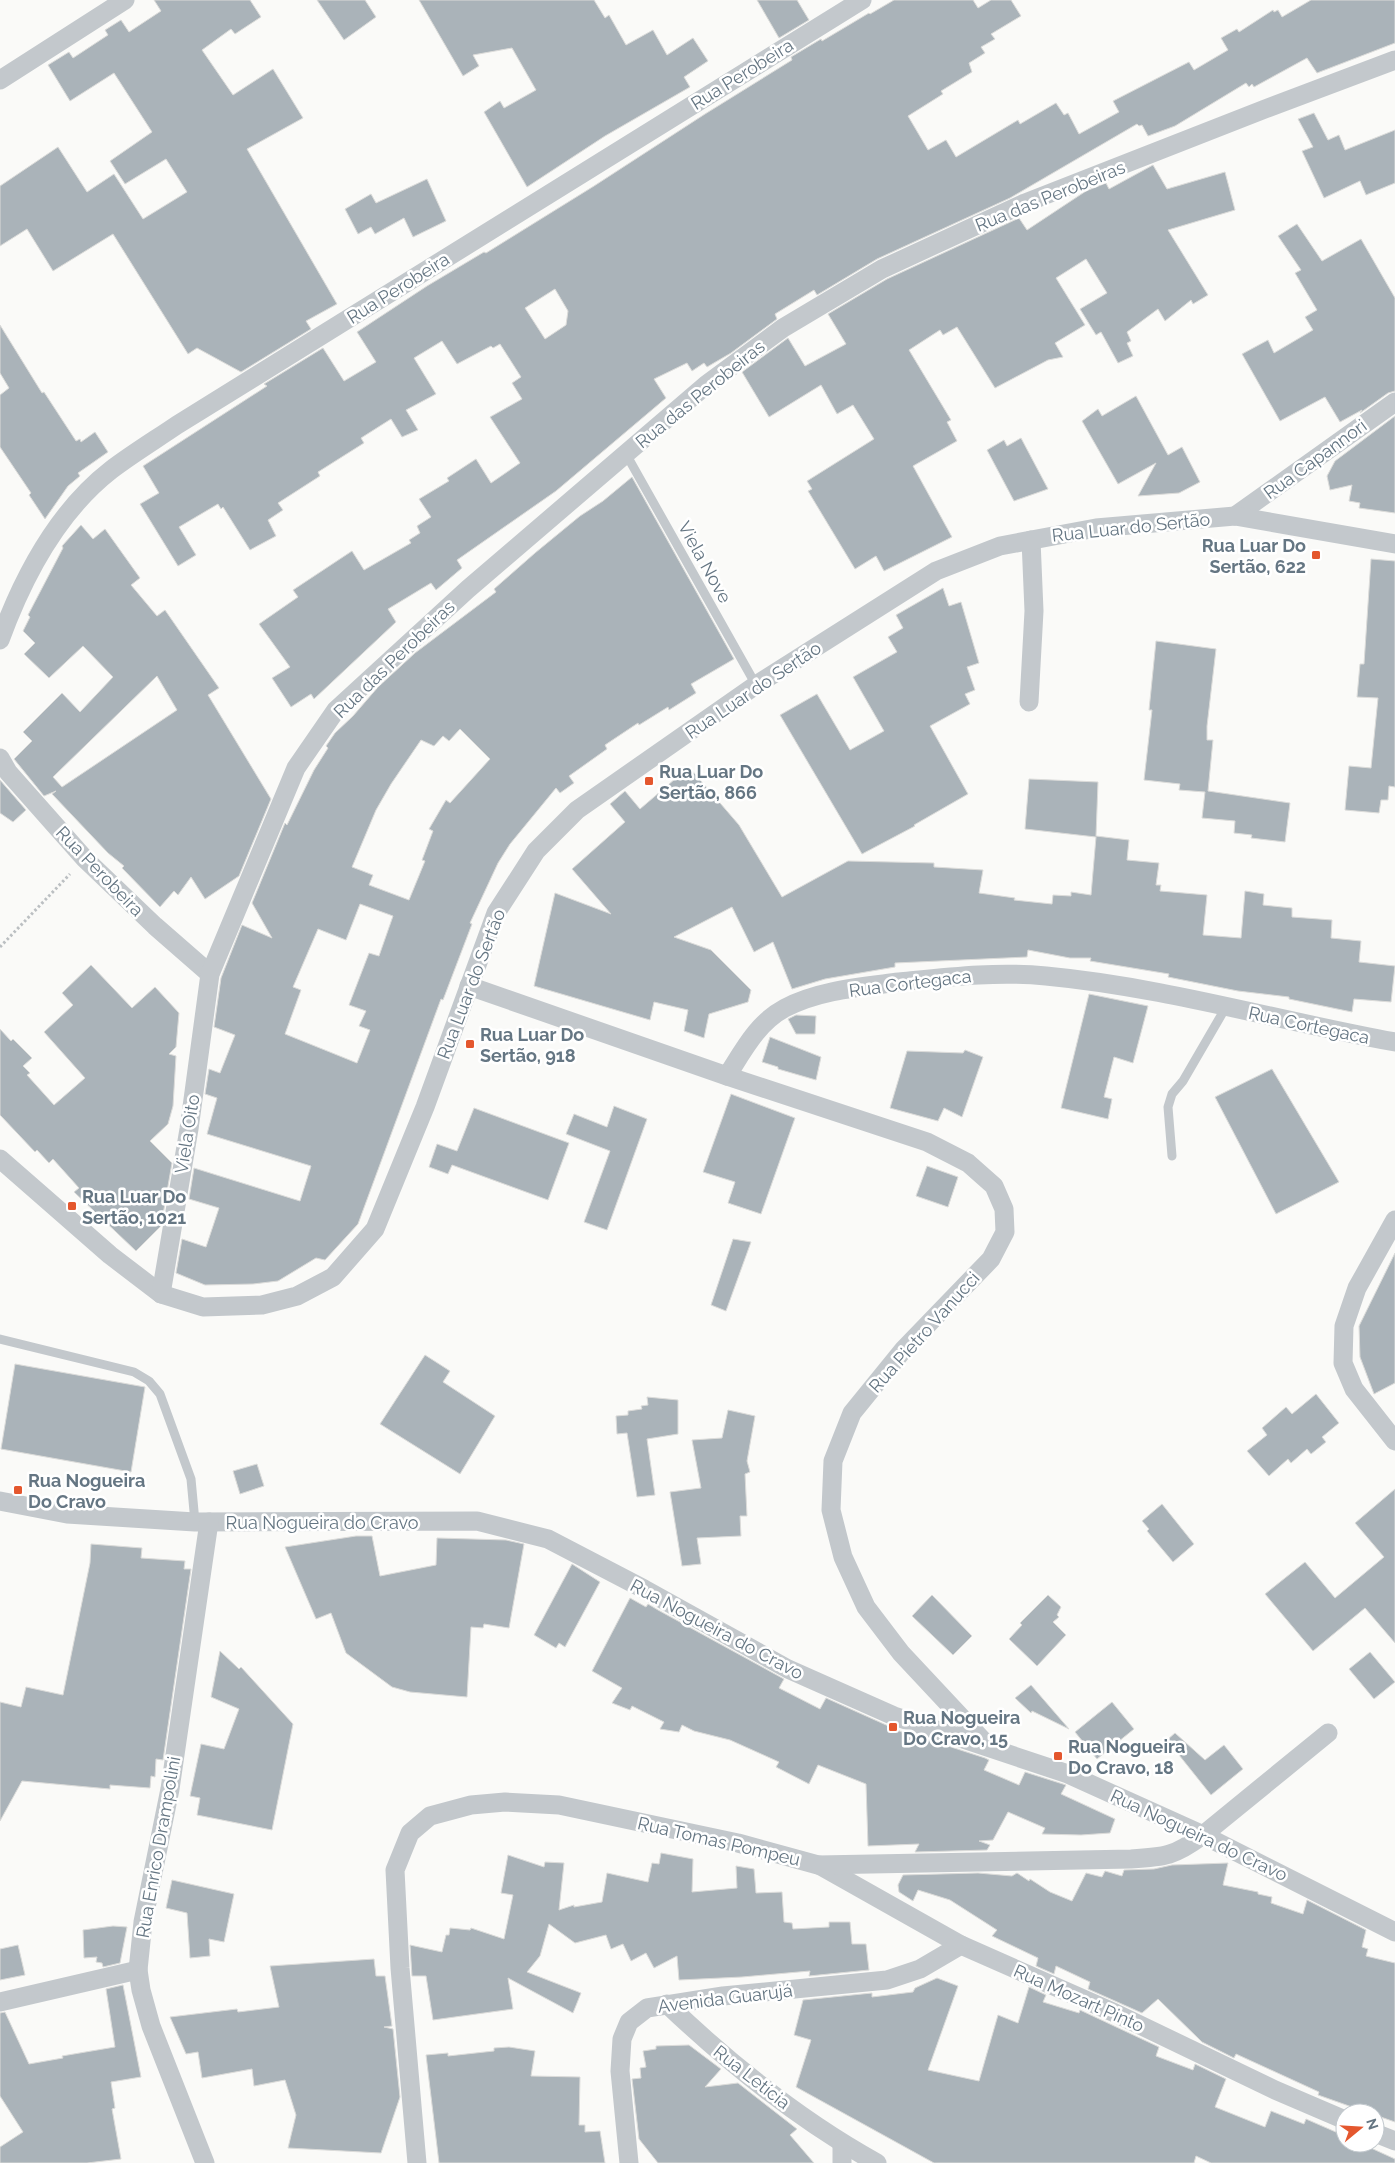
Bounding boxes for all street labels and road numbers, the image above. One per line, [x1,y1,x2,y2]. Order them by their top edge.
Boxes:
street label: Rua Perobeira [687,34,797,114]
street label: Rua das Perobeiras [972,156,1128,236]
street label: Rua Perobeira [343,248,453,328]
street label: Rua das Perobeiras [631,335,769,452]
street label: Rua Capannori [1260,415,1370,503]
street label: Rua Luar do Sertão [1051,508,1211,546]
street label: Viela Nove [674,518,736,607]
street label: Rua das Perobeiras [329,596,459,722]
street label: Rua Luar do Sertão [681,637,825,743]
street label: Rua Perobeira [52,822,148,920]
street label: Rua Luar do Sertão [433,906,509,1062]
street label: Rua Cortegaca [848,965,972,1001]
street label: Rua Cortegaca [1247,1002,1371,1048]
street label: Viela Oito [170,1093,204,1175]
street label: Rua Pietro Vanucci [864,1267,984,1397]
street label: Rua Nogueira do Cravo [226,1512,419,1533]
street label: Rua Nogueira do Cravo [627,1574,807,1684]
street label: Rua Enrico Drampolini [132,1755,184,1939]
street label: Rua Nogueira do Cravo [1107,1785,1291,1885]
street label: Rua Tomas Pompeu [636,1812,802,1870]
street label: Rua Mozart Pinto [1011,1960,1148,2036]
street label: Avenida Guarujá [656,1979,794,2017]
street label: Rua Letícia [710,2041,794,2113]

